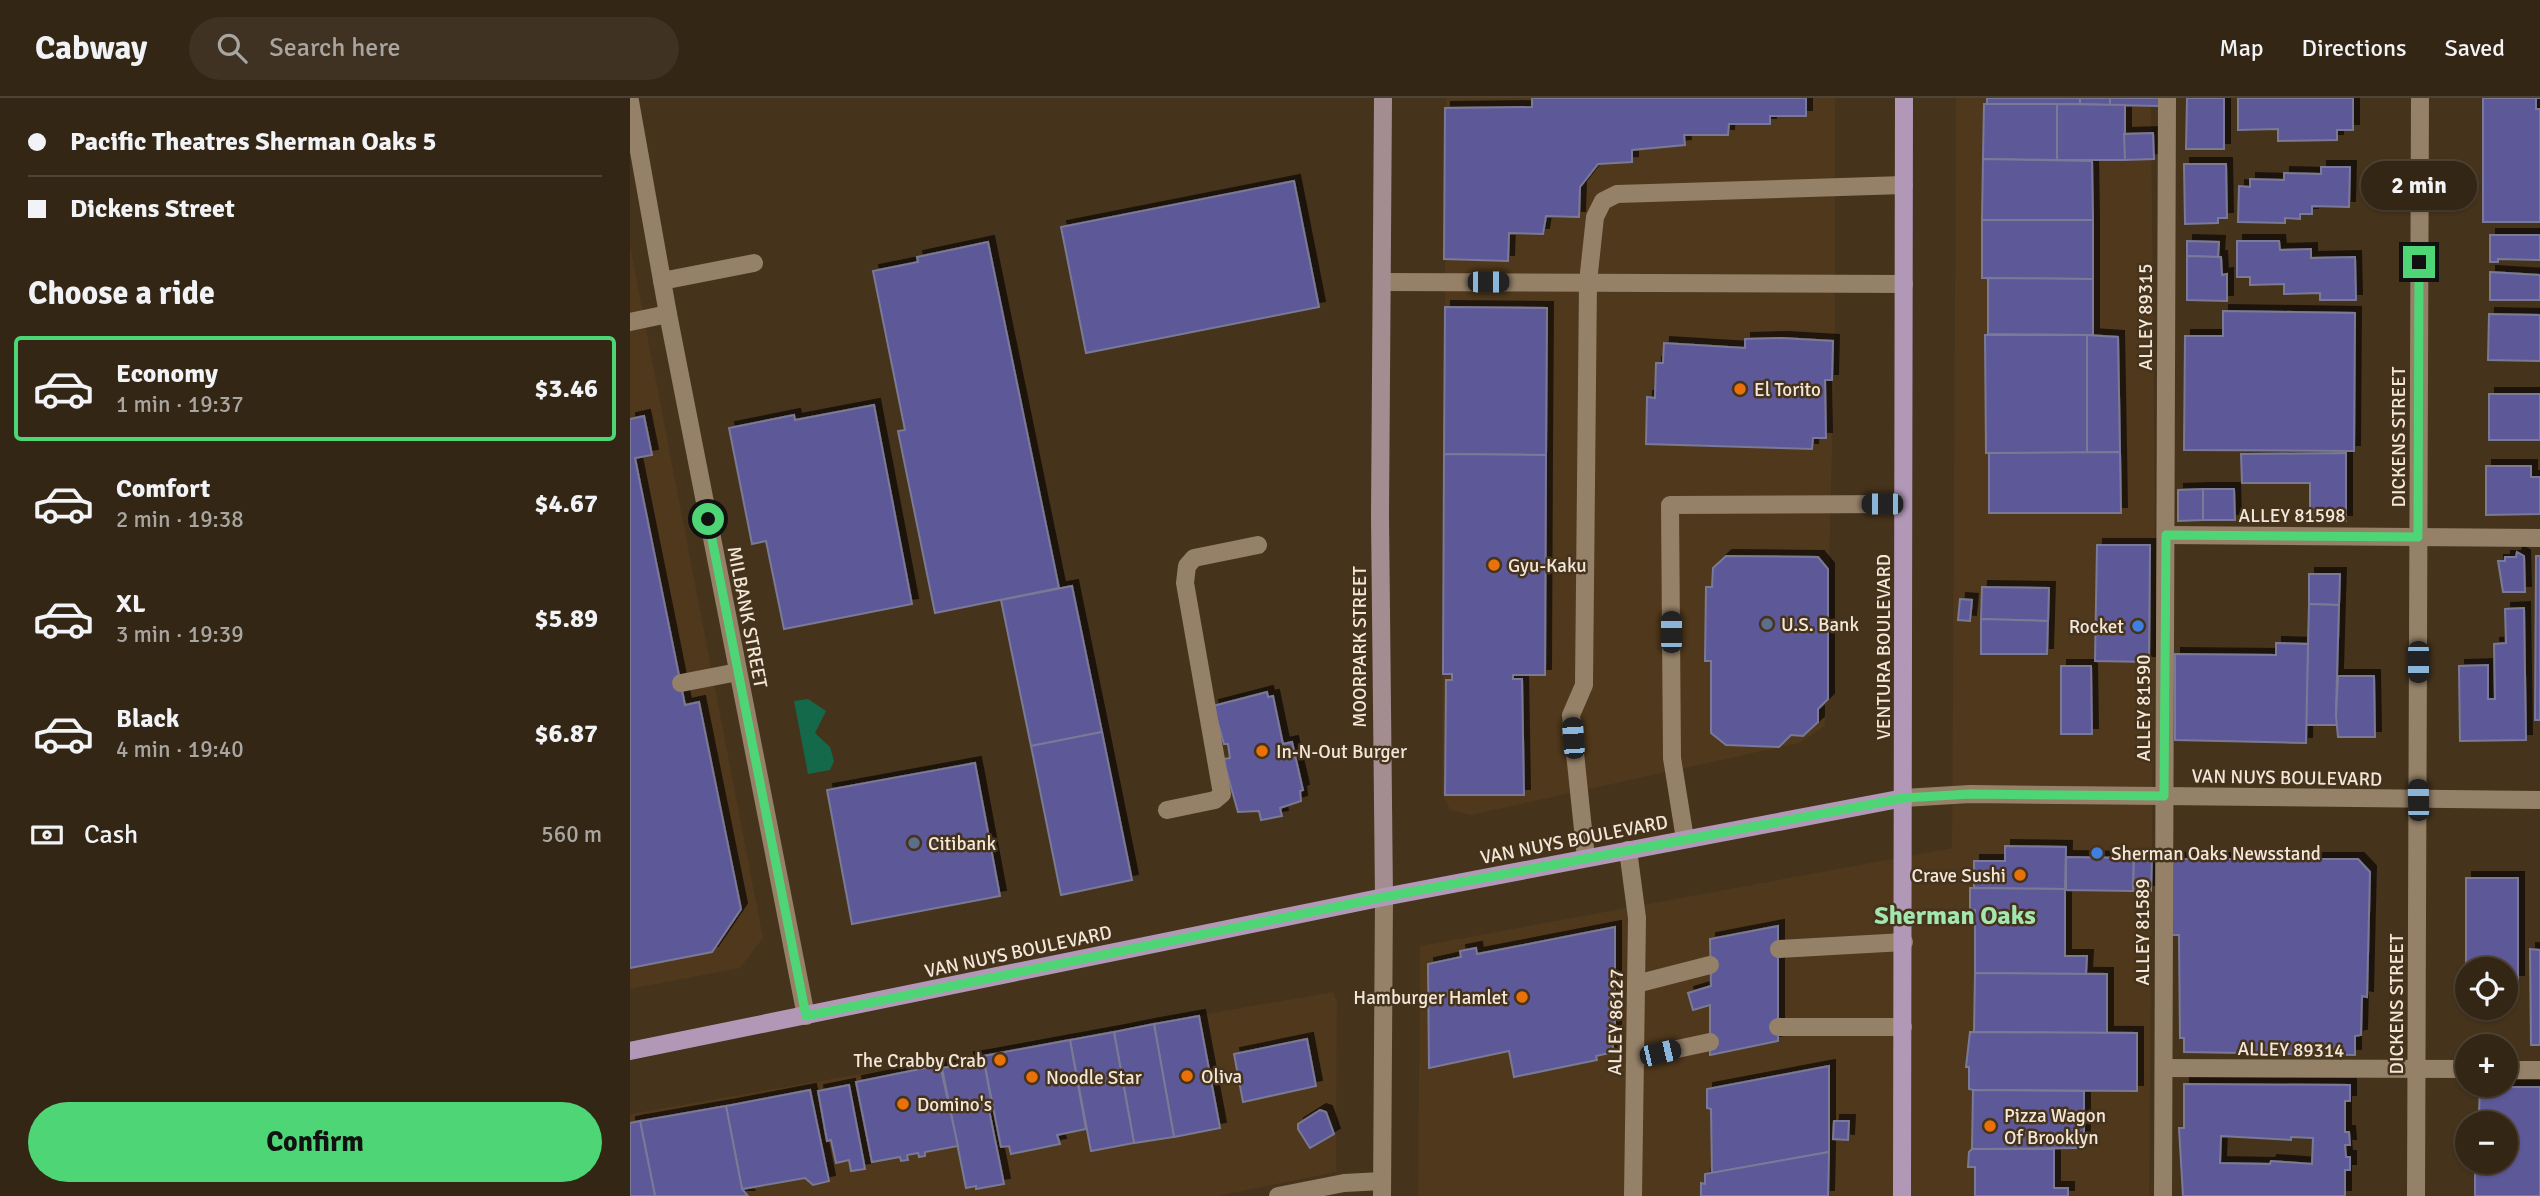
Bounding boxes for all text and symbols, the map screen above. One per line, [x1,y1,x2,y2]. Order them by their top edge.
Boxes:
search box [189,17,679,80]
text: Cabway [35,28,147,69]
icon: search [213,29,251,67]
text: Search here [269,32,400,64]
text: Map [2219,33,2264,63]
text: Directions [2302,33,2407,63]
text: Saved [2445,33,2505,63]
text: Pacific Theatres Sherman Oaks 5 [70,126,437,158]
callout: 2 min [2361,160,2477,209]
text: 2 min [2391,171,2447,200]
text: Dickens Street [70,193,235,225]
route end [2403,246,2435,278]
street label: ALLEY 89315 [2134,264,2158,370]
car [1468,272,1510,293]
text: Choose a ride [28,274,215,313]
icon: car [32,357,95,420]
text: Economy [116,358,218,390]
street label: DICKENS STREET [2387,366,2411,507]
text: $3.46 [534,373,598,405]
place label: El Torito [1754,378,1821,402]
marker: El Torito [1732,381,1748,397]
text: 1 min · 19:37 [116,390,244,419]
icon: car [32,472,95,535]
text: Comfort [116,473,210,505]
text: $4.67 [534,488,598,520]
car [1862,494,1904,515]
route start [692,503,724,535]
street label: ALLEY 81598 [2239,504,2345,528]
text: 2 min · 19:38 [116,505,244,534]
street label: MILBANK STREET [722,544,773,691]
place label: Gyu-Kaku [1508,554,1587,578]
street label: VENTURA BOULEVARD [1872,554,1896,740]
marker: Gyu-Kaku [1486,557,1502,573]
street label: MOORPARK STREET [1348,566,1372,728]
icon: car [32,587,95,650]
text: XL [116,588,146,620]
text: $5.89 [534,603,598,635]
car [1661,611,1682,653]
place label: U.S. Bank [1781,613,1859,637]
place label: Rocket [2069,615,2124,639]
marker: U.S. Bank [1759,616,1775,632]
marker: Rocket [2130,618,2146,634]
text: 3 min · 19:39 [116,620,244,649]
car [2408,641,2429,683]
street label: ALLEY 81590 [2132,655,2156,761]
icon: car [32,702,95,765]
text: Black [116,703,179,735]
car [1562,716,1585,760]
text: $6.87 [534,718,598,750]
text: 4 min · 19:40 [116,735,244,764]
place label: In-N-Out Burger [1276,740,1407,764]
marker: In-N-Out Burger [1254,743,1270,759]
street label: VAN NUYS BOULEVARD [2191,764,2382,792]
car [2408,779,2429,821]
street label: VAN NUYS BOULEVARD [1478,810,1670,870]
icon: cash [28,816,66,854]
text: Cash [84,819,138,851]
text: 560 m [541,820,602,849]
place label: Citibank [928,832,996,856]
marker: Citibank [906,835,922,851]
place label: Sherman Oaks Newsstand [2111,842,2321,866]
marker: Sherman Oaks Newsstand [2089,845,2105,861]
place label: Crave Sushi [1911,864,2006,888]
marker: Crave Sushi [2012,867,2028,883]
street label: ALLEY 81589 [2131,879,2155,985]
district label: Sherman Oaks [1874,900,2036,932]
street label: VAN NUYS BOULEVARD [922,920,1114,984]
street label: DICKENS STREET [2385,933,2409,1074]
map controls [2455,957,2518,1174]
button: locate [2455,957,2518,1020]
street label: ALLEY 86127 [1603,968,1629,1076]
place label: Hamburger Hamlet [1353,986,1508,1010]
marker: Hamburger Hamlet [1514,989,1530,1005]
button: + [2455,1034,2518,1097]
street label: ALLEY 89314 [2237,1037,2345,1063]
car [1638,1038,1683,1068]
place label: The Crabby Crab [854,1049,986,1073]
marker: The Crabby Crab [992,1052,1008,1068]
place label: Oliva [1201,1065,1242,1089]
place label: Noodle Star [1046,1066,1142,1090]
marker: Oliva [1179,1068,1195,1084]
marker: Noodle Star [1024,1069,1040,1085]
place label: Domino's [917,1093,992,1117]
marker: Domino's [895,1096,911,1112]
button: Confirm [28,1102,602,1182]
place label: Pizza Wagon Of Brooklyn [2004,1104,2106,1150]
button: − [2455,1111,2518,1174]
marker: Pizza Wagon Of Brooklyn [1982,1118,1998,1134]

